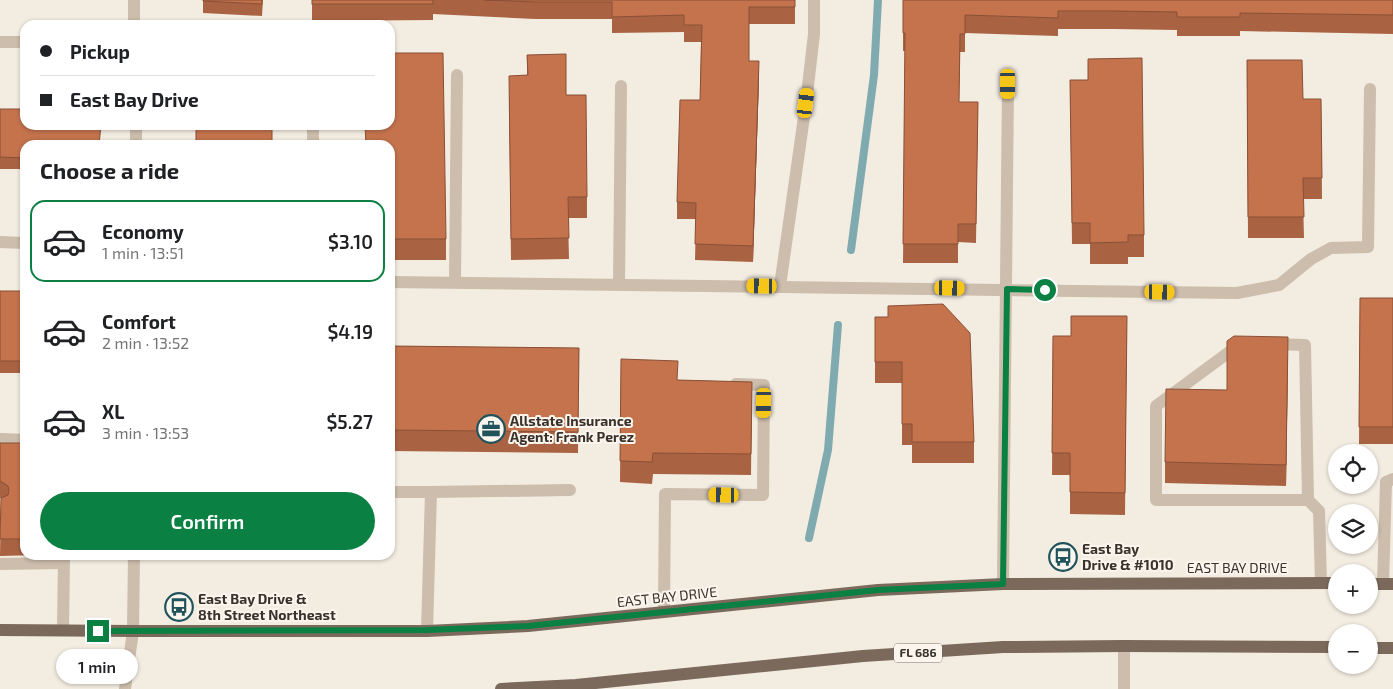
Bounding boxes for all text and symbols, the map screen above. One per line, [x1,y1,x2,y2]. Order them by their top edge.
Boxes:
text: Pickup [70,40,130,63]
car [1000,69,1015,99]
car [796,87,815,119]
text: East Bay Drive [70,88,199,111]
text: Choose a ride [40,157,179,183]
icon: car [42,219,87,264]
text: Economy [102,220,184,243]
text: $3.10 [328,230,373,253]
text: 1 min · 13:51 [102,243,184,262]
car [746,278,777,294]
route start [1034,279,1056,301]
car [934,280,965,296]
car [1144,284,1175,300]
icon: car [42,309,87,354]
text: Comfort [102,310,176,333]
text: $4.19 [327,320,373,343]
text: 2 min · 13:52 [102,333,189,352]
car [756,388,771,418]
icon: car [42,399,87,444]
text: XL [102,400,124,423]
text: $5.27 [326,410,373,433]
place label: Allstate Insurance Agent: Frank Perez [510,412,634,445]
office icon: Allstate Insurance Agent: Frank Perez [476,414,506,444]
text: 3 min · 13:53 [102,423,189,442]
map controls [1328,444,1378,674]
button: locate [1328,444,1378,494]
car [708,487,739,503]
button: Confirm [40,492,375,550]
button: layers [1328,504,1378,554]
place label: East Bay Drive & #1010 [1082,540,1174,573]
bus stop icon: East Bay Drive & #1010 [1048,542,1078,572]
street label: EAST BAY DRIVE [1187,559,1287,576]
button: + [1328,564,1378,614]
street label: EAST BAY DRIVE [616,583,718,610]
place label: East Bay Drive & 8th Street Northeast [198,590,336,623]
bus stop icon: East Bay Drive & 8th Street Northeast [164,592,194,622]
route end [87,620,109,642]
button: − [1328,624,1378,674]
road number: FL 686 [894,644,942,662]
callout: 1 min [57,648,139,684]
text: 1 min [78,657,116,676]

